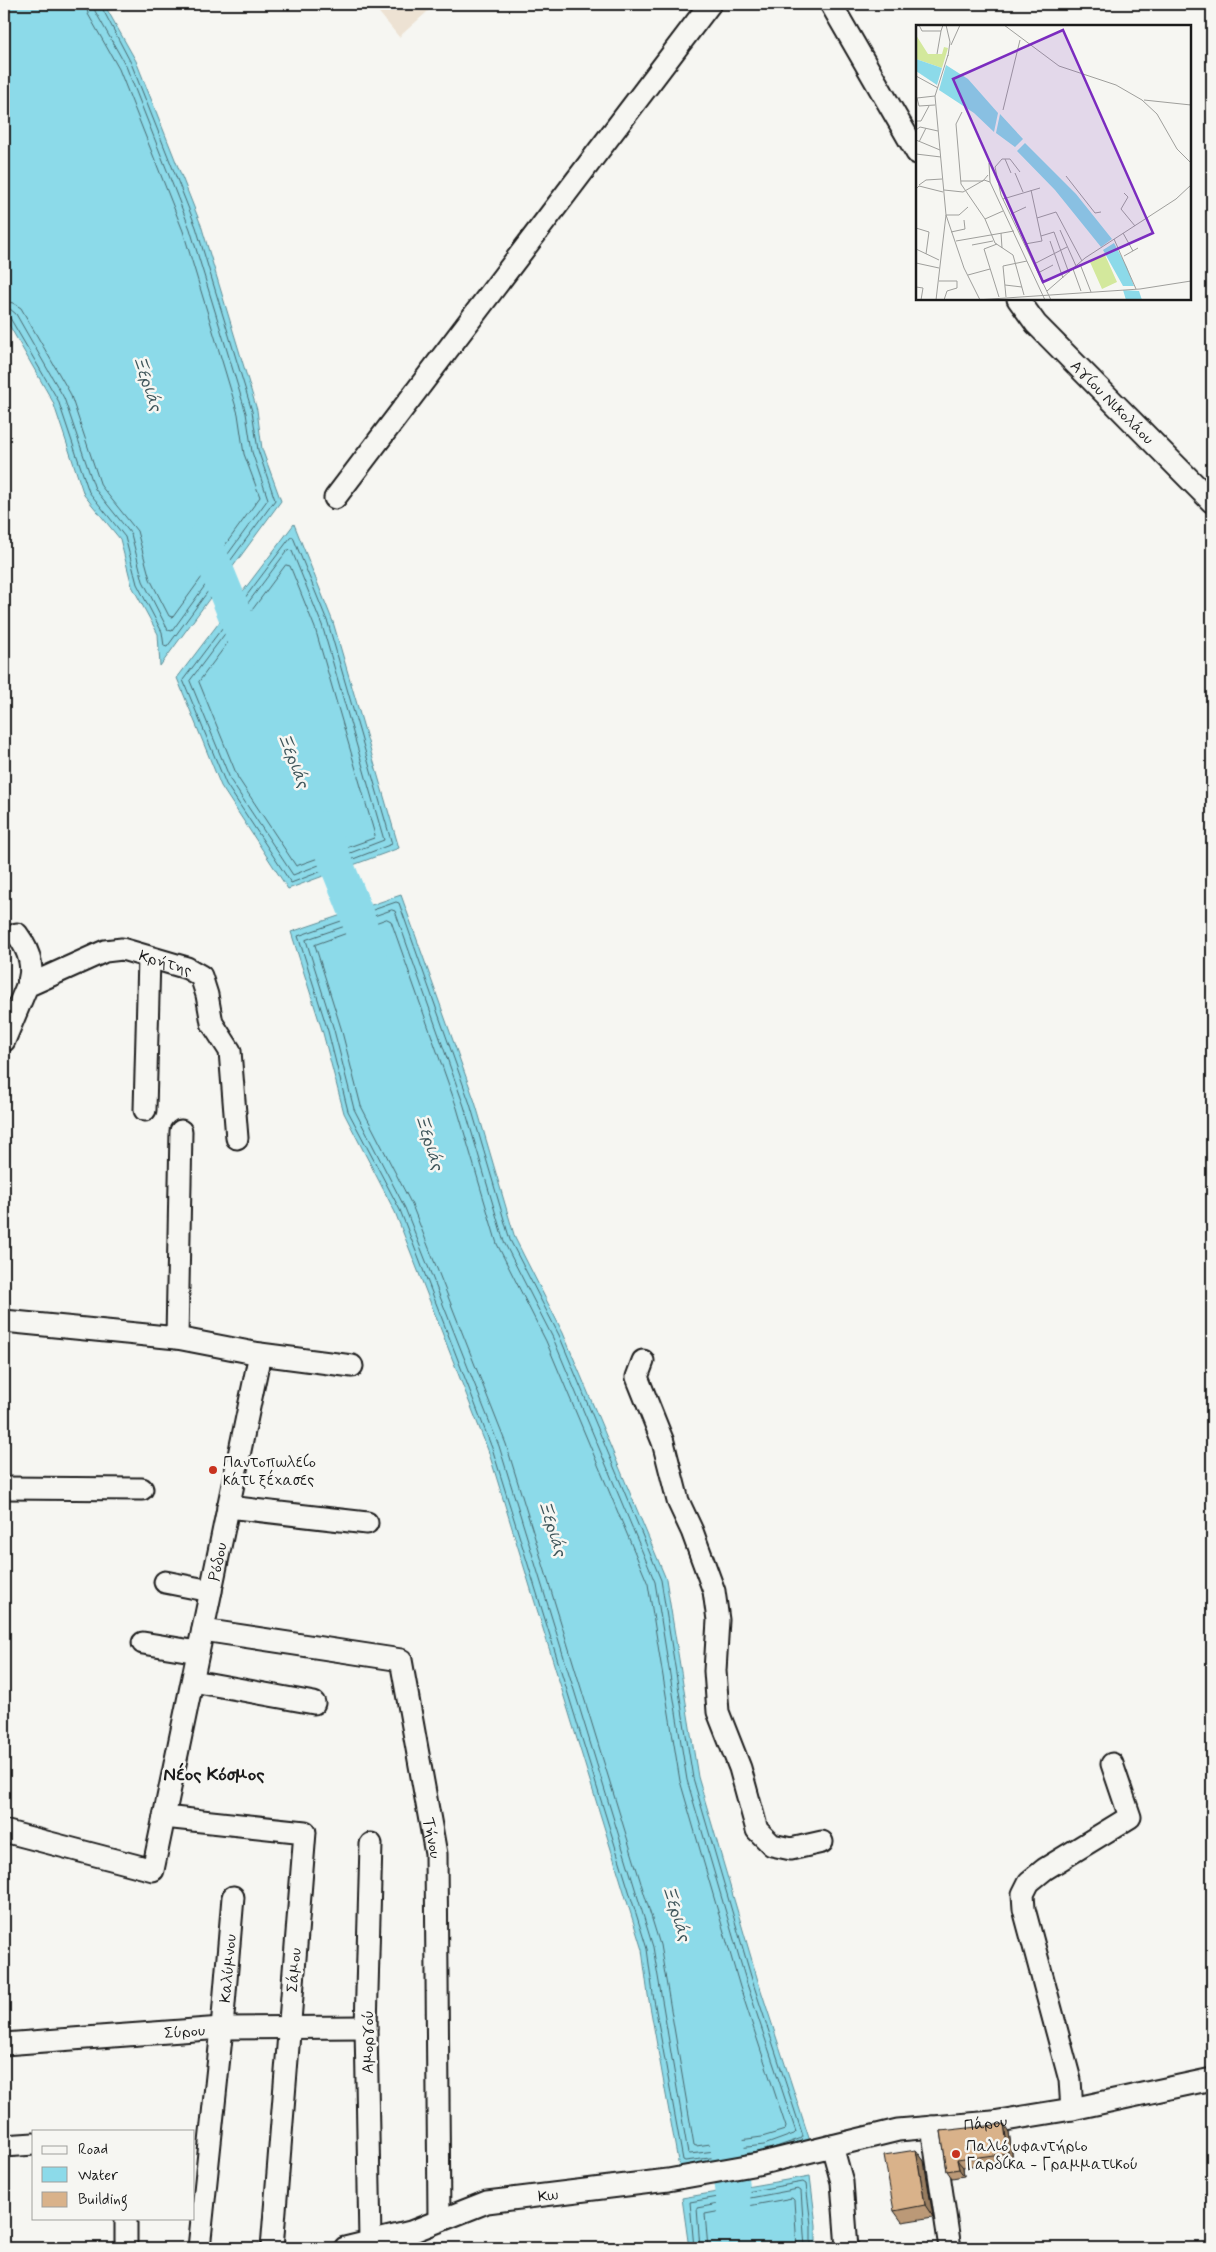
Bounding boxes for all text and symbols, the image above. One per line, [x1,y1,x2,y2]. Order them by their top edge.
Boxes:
inset map [916,25,1191,300]
water label: Ξεριάς [126,352,168,416]
street label: Αγίου Νικολάου [1065,356,1158,449]
water label: Ξεριάς [271,729,315,793]
street label: Κρήτης [136,946,196,981]
water label: Ξεριάς [409,1111,450,1175]
place label: Παντοπωλείο κάτι ξέχασες [223,1452,316,1491]
marker: Παντοπωλείο κάτι ξέχασες [207,1464,219,1476]
water label: Ξεριάς [532,1497,573,1561]
street label: Ρόδου [204,1541,233,1583]
district label: Νέος Κόσμος [163,1762,265,1787]
street label: Τήνου [418,1816,445,1858]
water label: Ξεριάς [656,1882,697,1946]
street label: Καλύμνου [215,1933,242,2004]
street label: Σάμου [282,1947,307,1993]
street label: Αμοργού [358,2010,379,2074]
street label: Σύρου [163,2020,206,2044]
street label: Πάρου [963,2111,1009,2136]
legend [32,2130,195,2220]
place label: Παλιό υφαντήριο Γαρδίκα - Γραμματικού [966,2136,1138,2175]
text: Road [78,2140,108,2160]
marker: Παλιό υφαντήριο Γαρδίκα - Γραμματικού [950,2148,962,2160]
text: Water [78,2166,118,2186]
street label: Κω [537,2184,560,2208]
text: Building [78,2190,128,2211]

